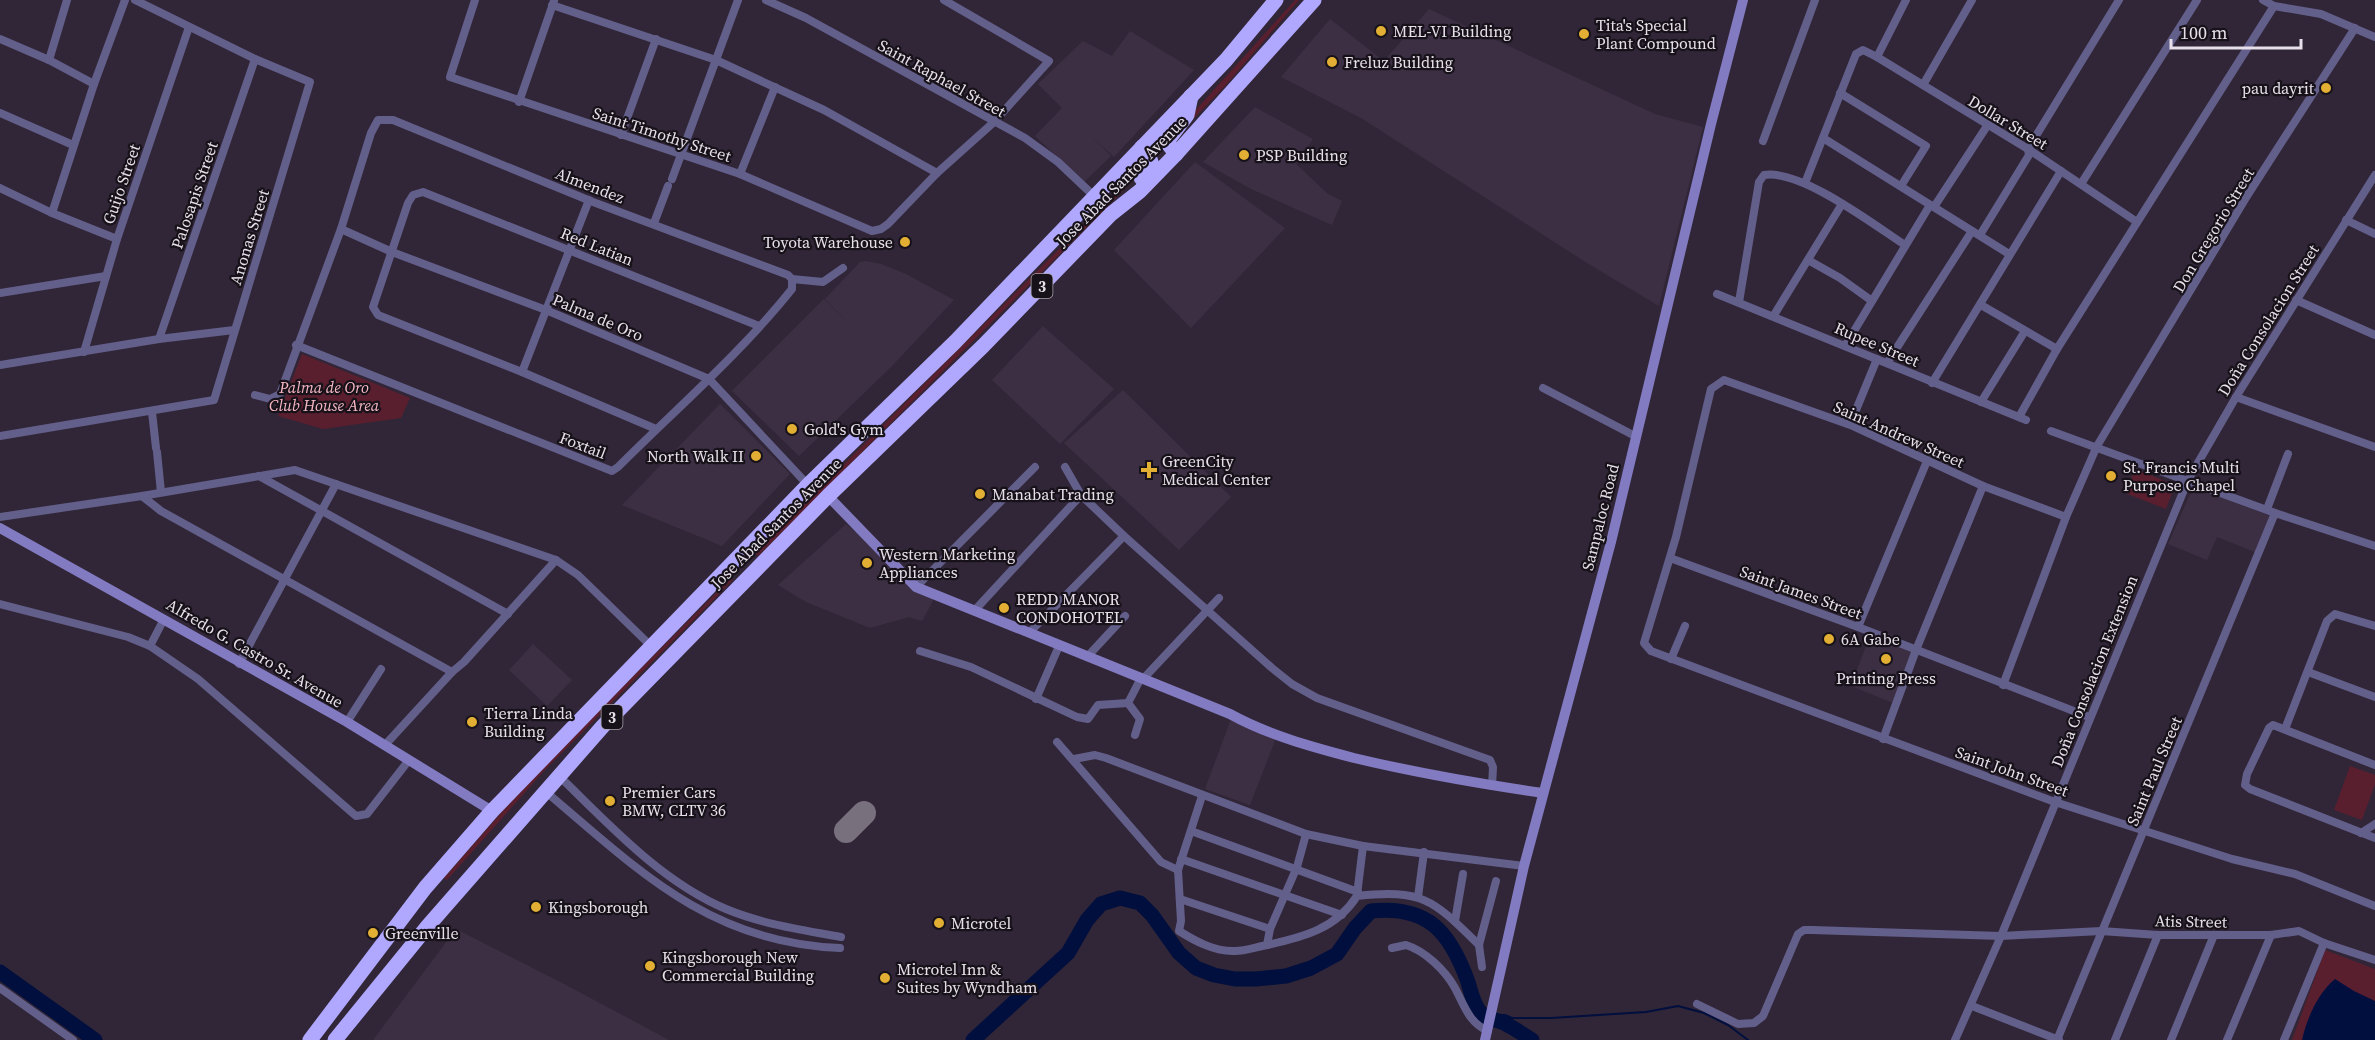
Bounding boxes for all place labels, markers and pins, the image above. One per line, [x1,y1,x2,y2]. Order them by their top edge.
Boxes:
place label: Tita's Special Plant Compound [1596,14,1716,54]
place label: MEL-VI Building [1393,20,1511,42]
marker: MEL-VI Building [1374,24,1388,38]
marker: Tita's Special Plant Compound [1577,27,1591,41]
place label: Freluz Building [1344,51,1453,73]
marker: Freluz Building [1325,55,1339,69]
place label: pau dayrit [2242,77,2315,99]
marker: pau dayrit [2319,81,2333,95]
place label: PSP Building [1256,144,1347,166]
marker: PSP Building [1237,148,1251,162]
place label: Toyota Warehouse [763,231,893,253]
marker: Toyota Warehouse [898,235,912,249]
place label: Gold's Gym [804,418,884,440]
marker: Gold's Gym [785,422,799,436]
place label: North Walk II [647,445,744,467]
marker: North Walk II [749,449,763,463]
place label: GreenCity Medical Center [1162,450,1271,490]
place label: St. Francis Multi Purpose Chapel [2123,456,2240,496]
marker: GreenCity Medical Center [1140,461,1158,479]
marker: St. Francis Multi Purpose Chapel [2104,469,2118,483]
place label: Manabat Trading [992,483,1114,505]
marker: Manabat Trading [973,487,987,501]
place label: Western Marketing Appliances [879,543,1015,583]
marker: Western Marketing Appliances [860,556,874,570]
place label: REDD MANOR CONDOHOTEL [1016,588,1123,628]
marker: REDD MANOR CONDOHOTEL [997,601,1011,615]
place label: 6A Gabe [1841,628,1900,650]
marker: 6A Gabe [1822,632,1836,646]
marker: Printing Press [1879,652,1893,666]
place label: Printing Press [1836,667,1936,689]
place label: Tierra Linda Building [484,702,574,742]
marker: Tierra Linda Building [465,715,479,729]
place label: Premier Cars BMW, CLTV 36 [622,781,726,821]
marker: Premier Cars BMW, CLTV 36 [603,794,617,808]
place label: Kingsborough [548,896,649,918]
marker: Kingsborough [529,900,543,914]
place label: Microtel [951,912,1011,934]
marker: Microtel [932,916,946,930]
place label: Greenville [385,922,459,944]
marker: Greenville [366,926,380,940]
place label: Kingsborough New Commercial Building [662,946,814,986]
place label: Microtel Inn & Suites by Wyndham [897,958,1037,998]
marker: Kingsborough New Commercial Building [643,959,657,973]
marker: Microtel Inn & Suites by Wyndham [878,971,892,985]

